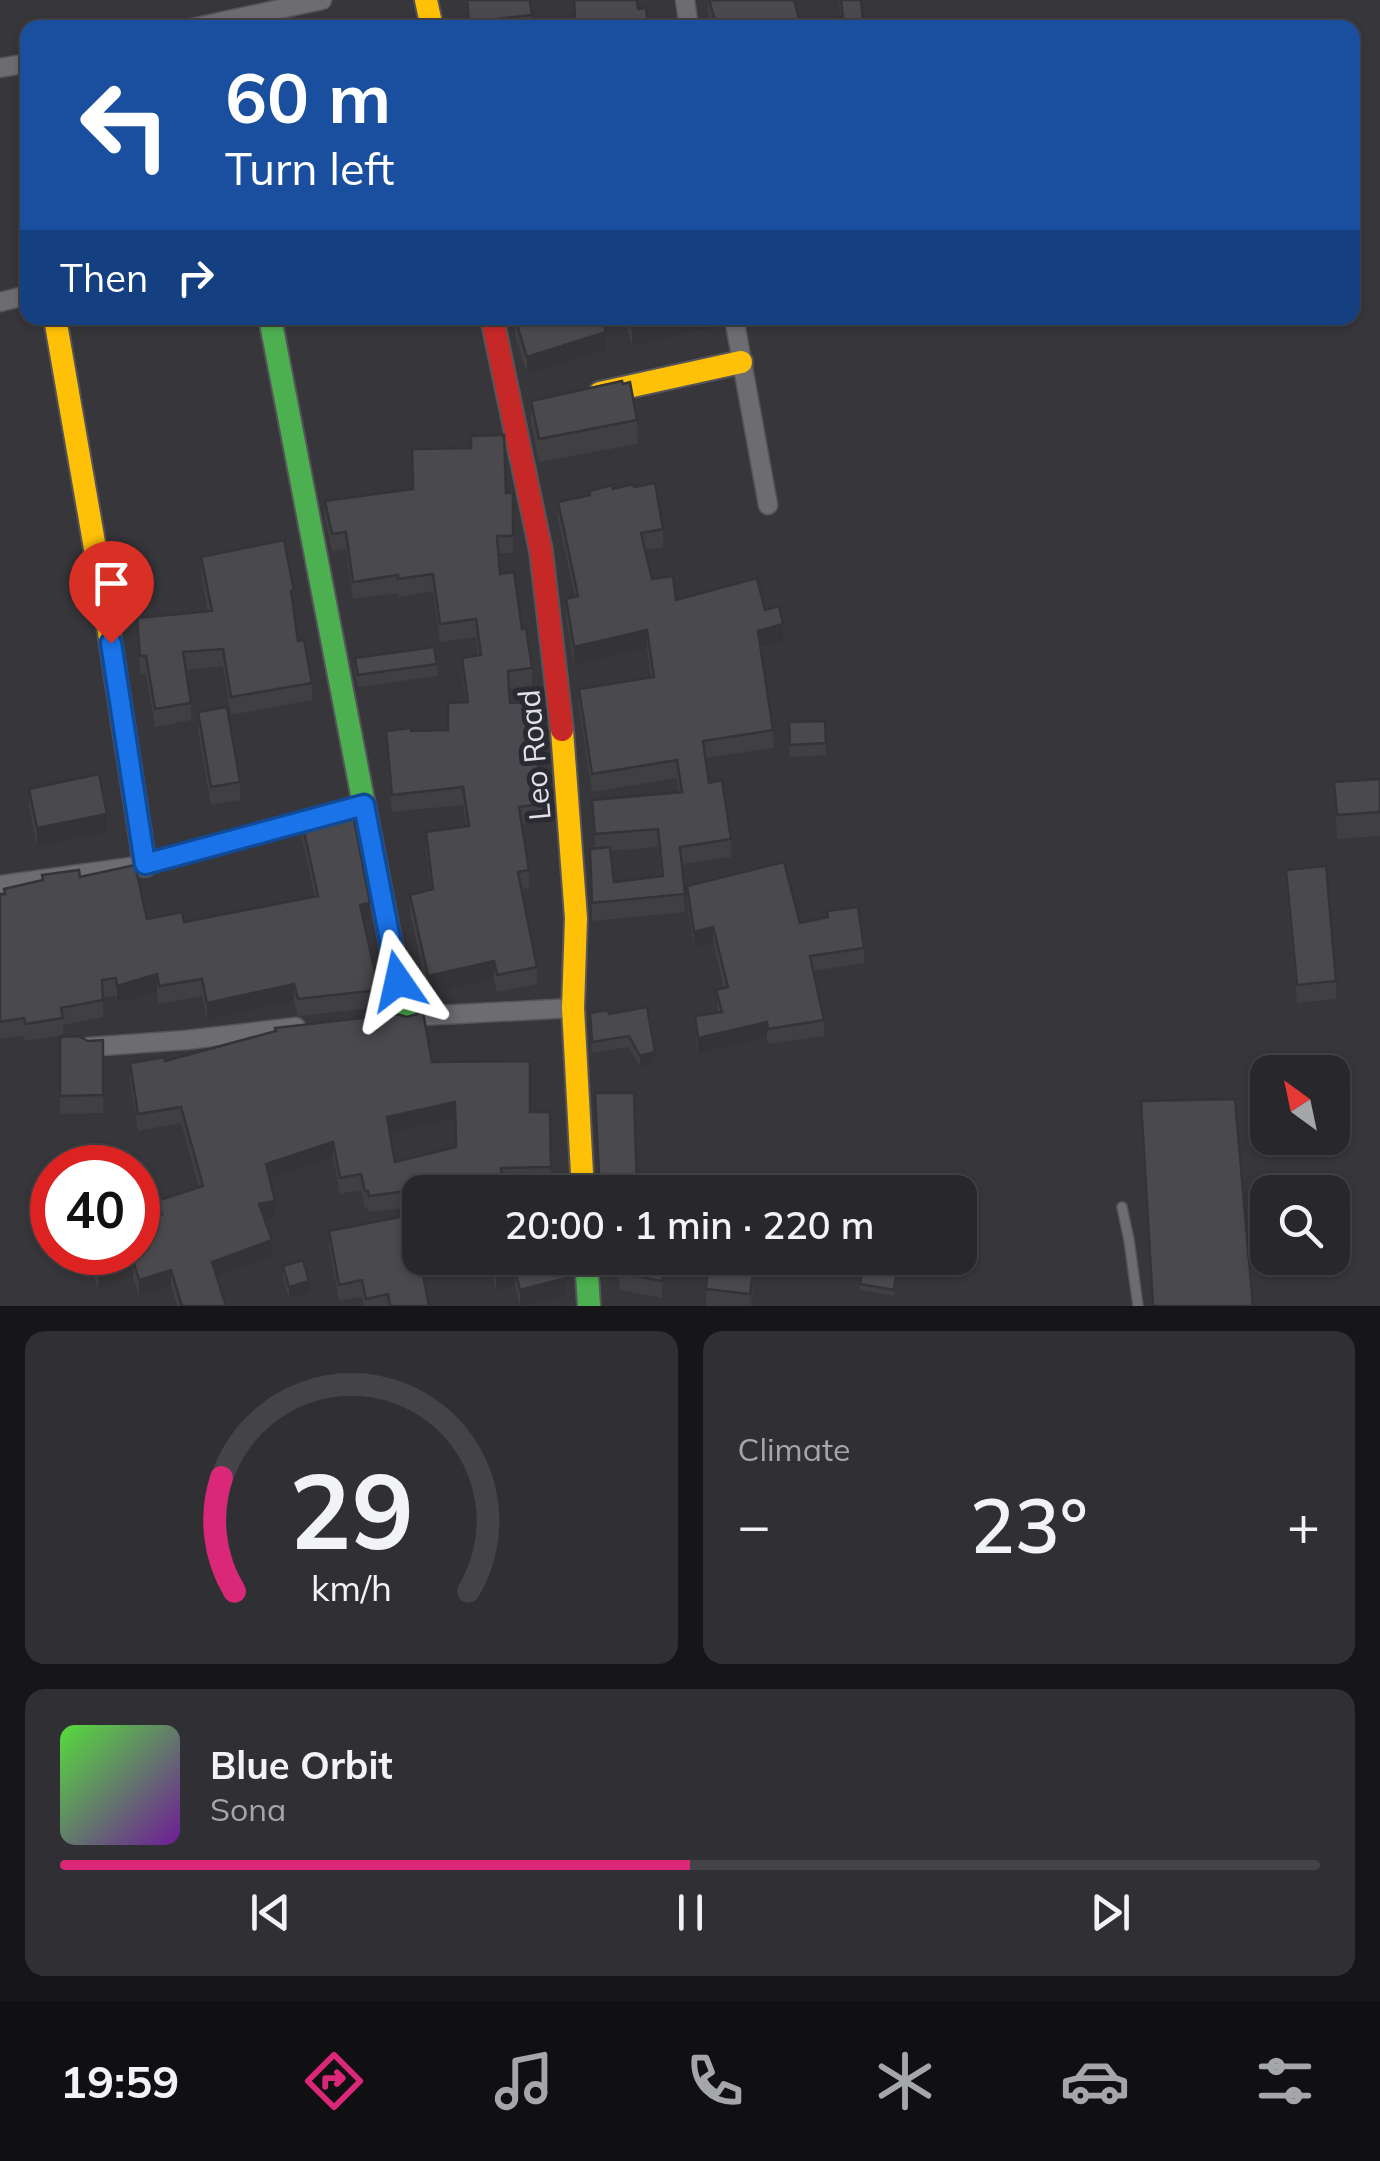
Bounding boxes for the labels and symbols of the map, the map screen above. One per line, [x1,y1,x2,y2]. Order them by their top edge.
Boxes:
pin [69,541,154,644]
street label: Leo Road [509,688,559,822]
position arrow [346,929,450,1033]
north arrow [1250,1055,1350,1155]
speed limit sign: 40 [30,1145,160,1275]

